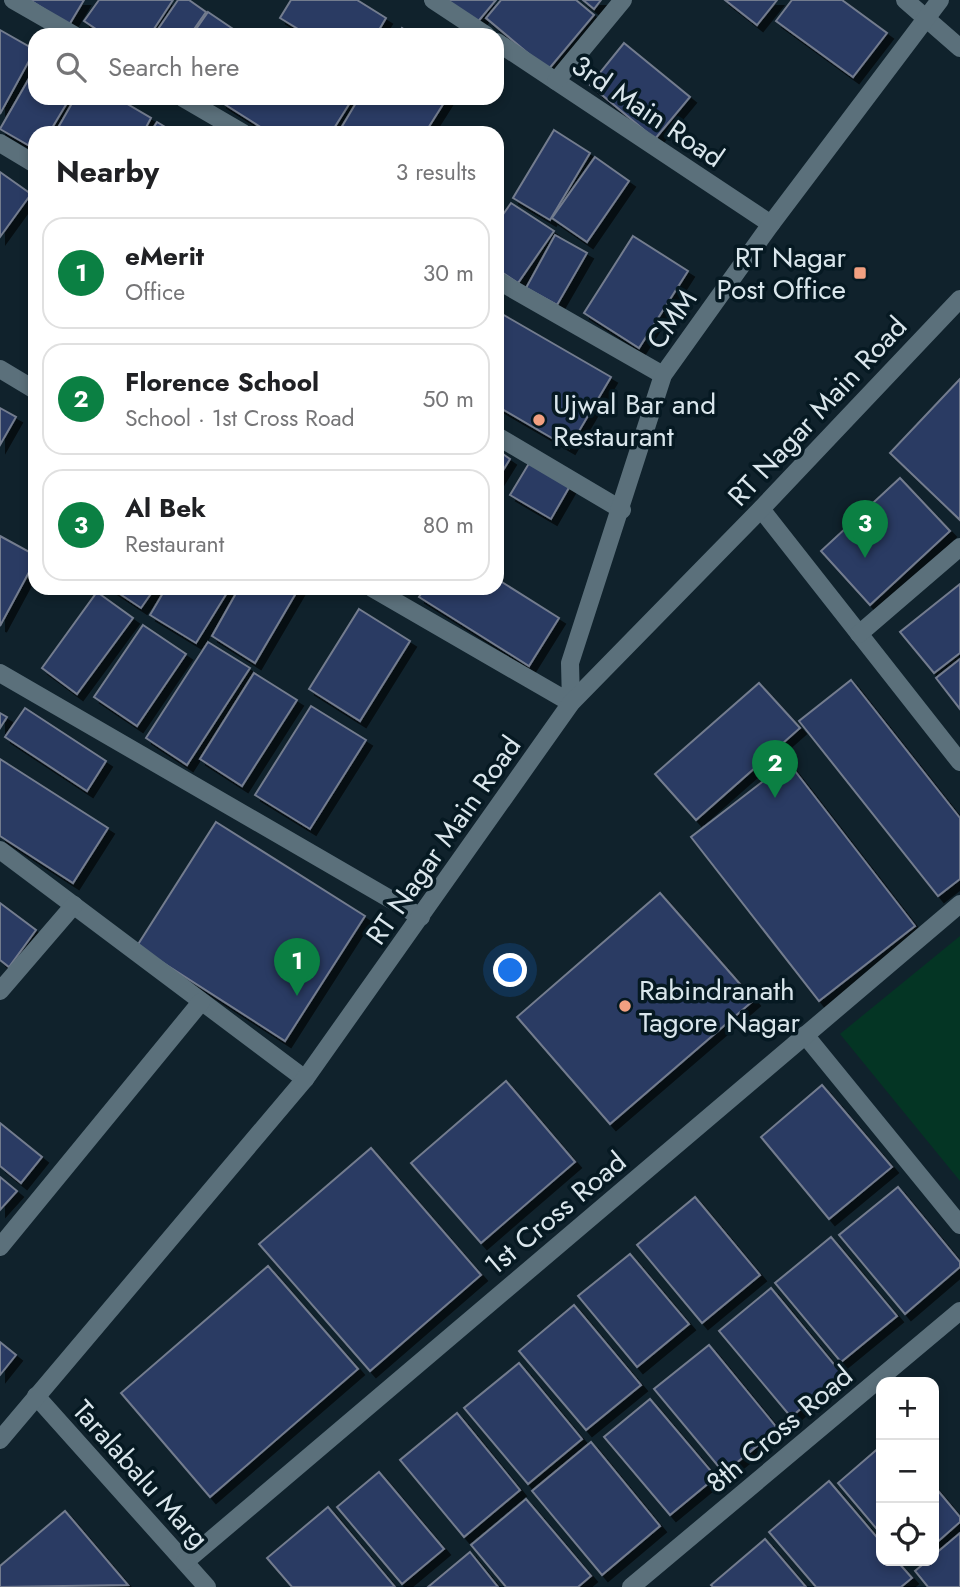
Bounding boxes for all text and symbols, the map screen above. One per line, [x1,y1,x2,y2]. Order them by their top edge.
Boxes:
search box [28,28,504,105]
street label: 3rd Main Road [563,45,732,178]
icon: search [52,48,90,86]
text: Search here [108,48,240,86]
text: Nearby [56,150,159,193]
text: 3 results [396,155,476,189]
text: eMerit [125,237,204,275]
place label: RT Nagar Post Office [717,237,846,310]
text: 1 [75,256,87,290]
text: 30 m [423,256,474,290]
marker: RT Nagar Post Office [852,265,868,281]
text: Office [125,275,185,309]
street label: CMM [636,281,707,357]
street label: RT Nagar Main Road [718,307,916,516]
text: Florence School [125,363,319,401]
text: 2 [73,382,89,416]
text: 50 m [422,382,474,416]
place label: Ujwal Bar and Restaurant [553,384,716,457]
text: School · 1st Cross Road [125,401,355,435]
marker: Ujwal Bar and Restaurant [531,412,547,428]
text: Al Bek [125,489,206,527]
pin: 3 [842,500,888,558]
text: 3 [74,508,88,542]
text: 80 m [423,508,474,542]
text: Restaurant [125,527,224,561]
street label: RT Nagar Main Road [356,728,531,953]
pin: 2 [752,740,798,798]
pin: 1 [274,938,320,996]
your location [493,953,527,987]
place label: Rabindranath Tagore Nagar [639,970,801,1043]
marker: Rabindranath Tagore Nagar [617,998,633,1014]
street label: 1st Cross Road [475,1142,635,1285]
street label: 8th Cross Road [697,1356,861,1503]
map controls [876,1377,939,1566]
button: + [876,1377,939,1440]
street label: Taralabalu Marg [63,1391,218,1558]
button: − [876,1440,939,1503]
button: locate [876,1503,939,1566]

